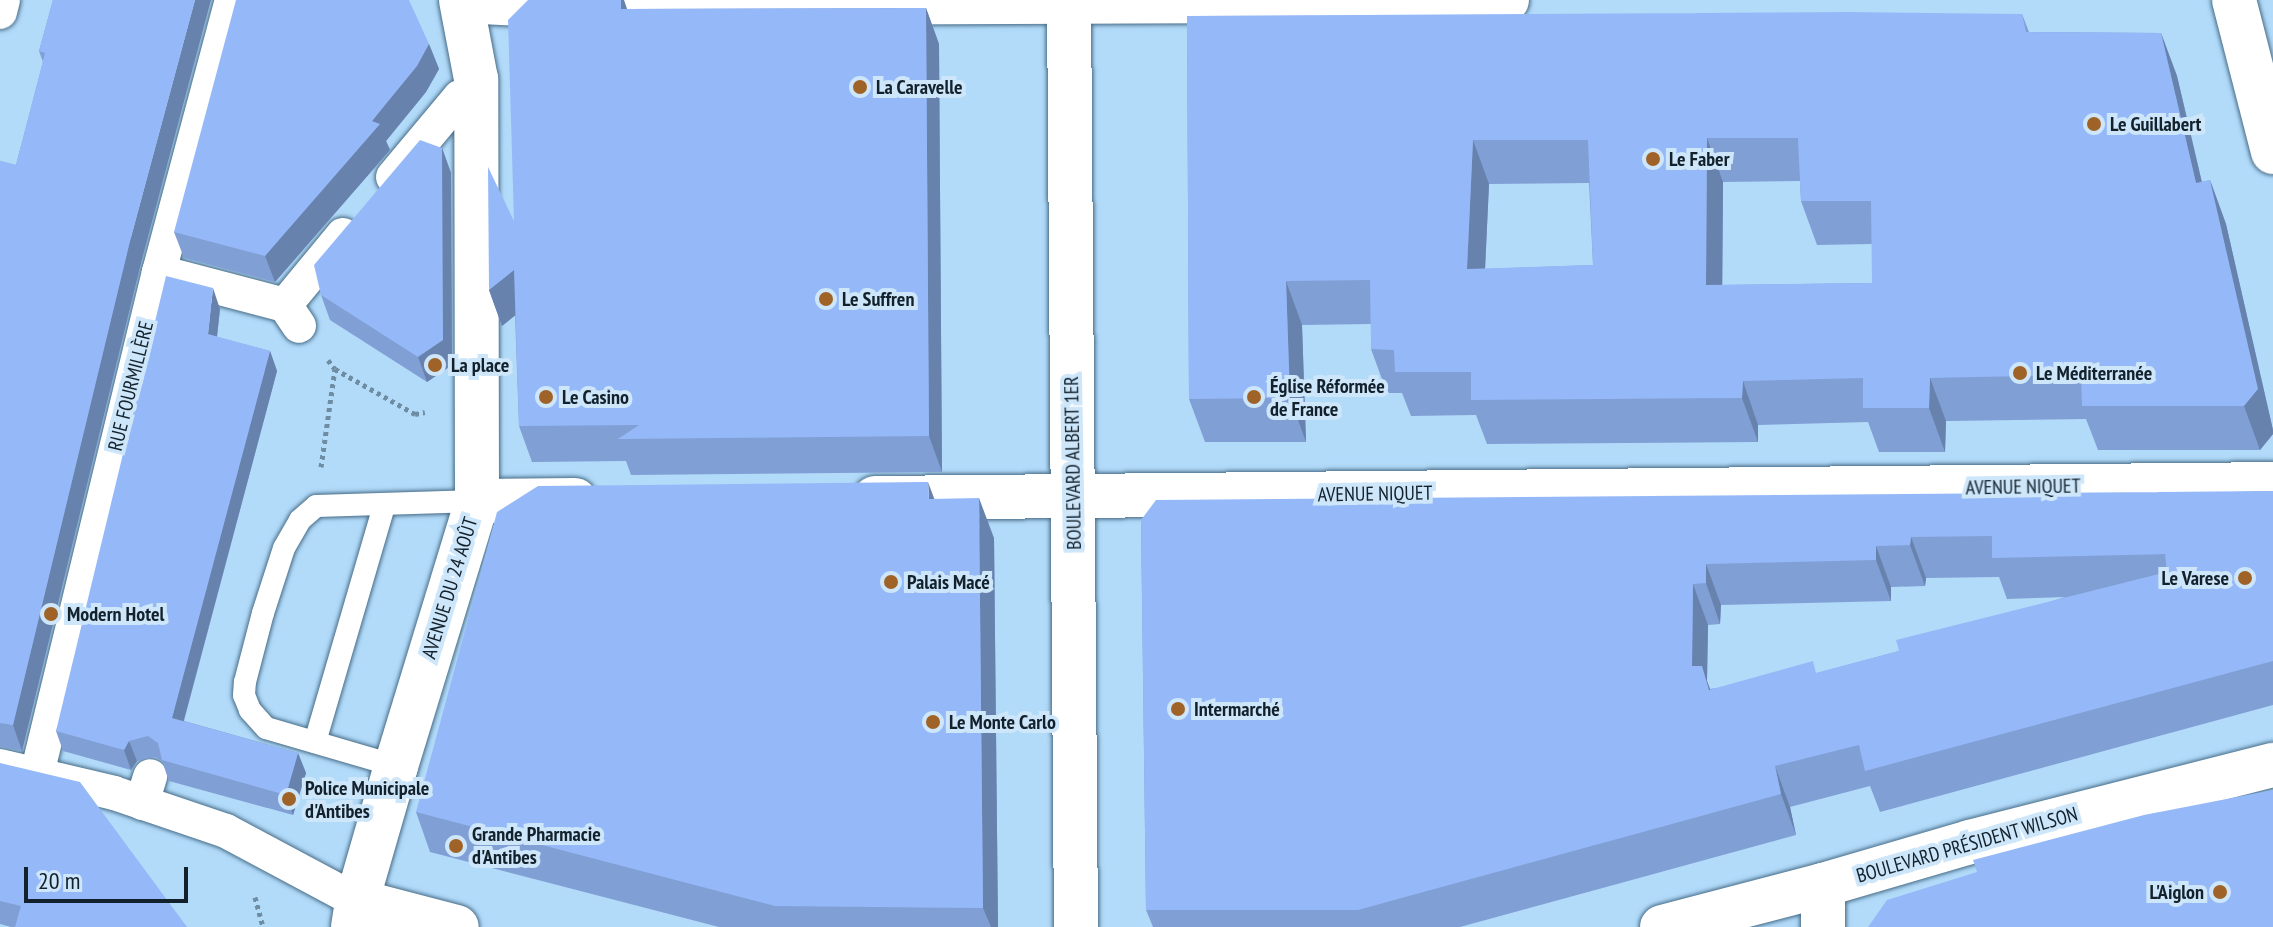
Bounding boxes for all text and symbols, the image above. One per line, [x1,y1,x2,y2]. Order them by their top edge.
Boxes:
place label: La Caravelle [876,75,963,99]
marker: La Caravelle [851,78,869,96]
place label: Le Guillabert [2110,112,2202,136]
marker: Le Guillabert [2085,115,2103,133]
place label: Le Faber [1669,147,1730,171]
marker: Le Faber [1644,150,1662,168]
place label: Le Suffren [842,287,914,311]
marker: Le Suffren [817,290,835,308]
street label: RUE FOURMILLÈRE [103,319,159,453]
place label: La place [451,353,509,377]
marker: La place [426,356,444,374]
place label: Le Méditerranée [2036,361,2152,385]
marker: Le Méditerranée [2011,364,2029,382]
place label: Église Réformée de France [1270,374,1385,421]
street label: BOULEVARD ALBERT 1ER [1059,375,1087,551]
place label: Le Casino [562,385,629,409]
marker: Le Casino [537,388,555,406]
marker: Église Réformée de France [1245,388,1263,406]
street label: AVENUE NIQUET [1965,474,2081,500]
street label: AVENUE NIQUET [1317,481,1433,507]
street label: AVENUE DU 24 AOÛT [417,514,483,662]
place label: Le Varese [2161,566,2229,590]
marker: Le Varese [2236,569,2254,587]
place label: Palais Macé [907,570,990,594]
marker: Palais Macé [882,573,900,591]
place label: Modern Hotel [67,602,164,626]
marker: Modern Hotel [42,605,60,623]
place label: Intermarché [1194,697,1280,721]
marker: Intermarché [1169,700,1187,718]
place label: Le Monte Carlo [949,710,1056,734]
marker: Le Monte Carlo [924,713,942,731]
place label: Police Municipale d'Antibes [305,776,429,823]
marker: Police Municipale d'Antibes [280,790,298,808]
street label: BOULEVARD PRÉSIDENT WILSON [1853,802,2081,888]
place label: Grande Pharmacie d'Antibes [472,822,601,869]
marker: Grande Pharmacie d'Antibes [447,837,465,855]
scale bar [28,851,192,901]
text: 20 m [38,865,80,896]
place label: L'Aiglon [2150,880,2204,904]
marker: L'Aiglon [2211,883,2229,901]

